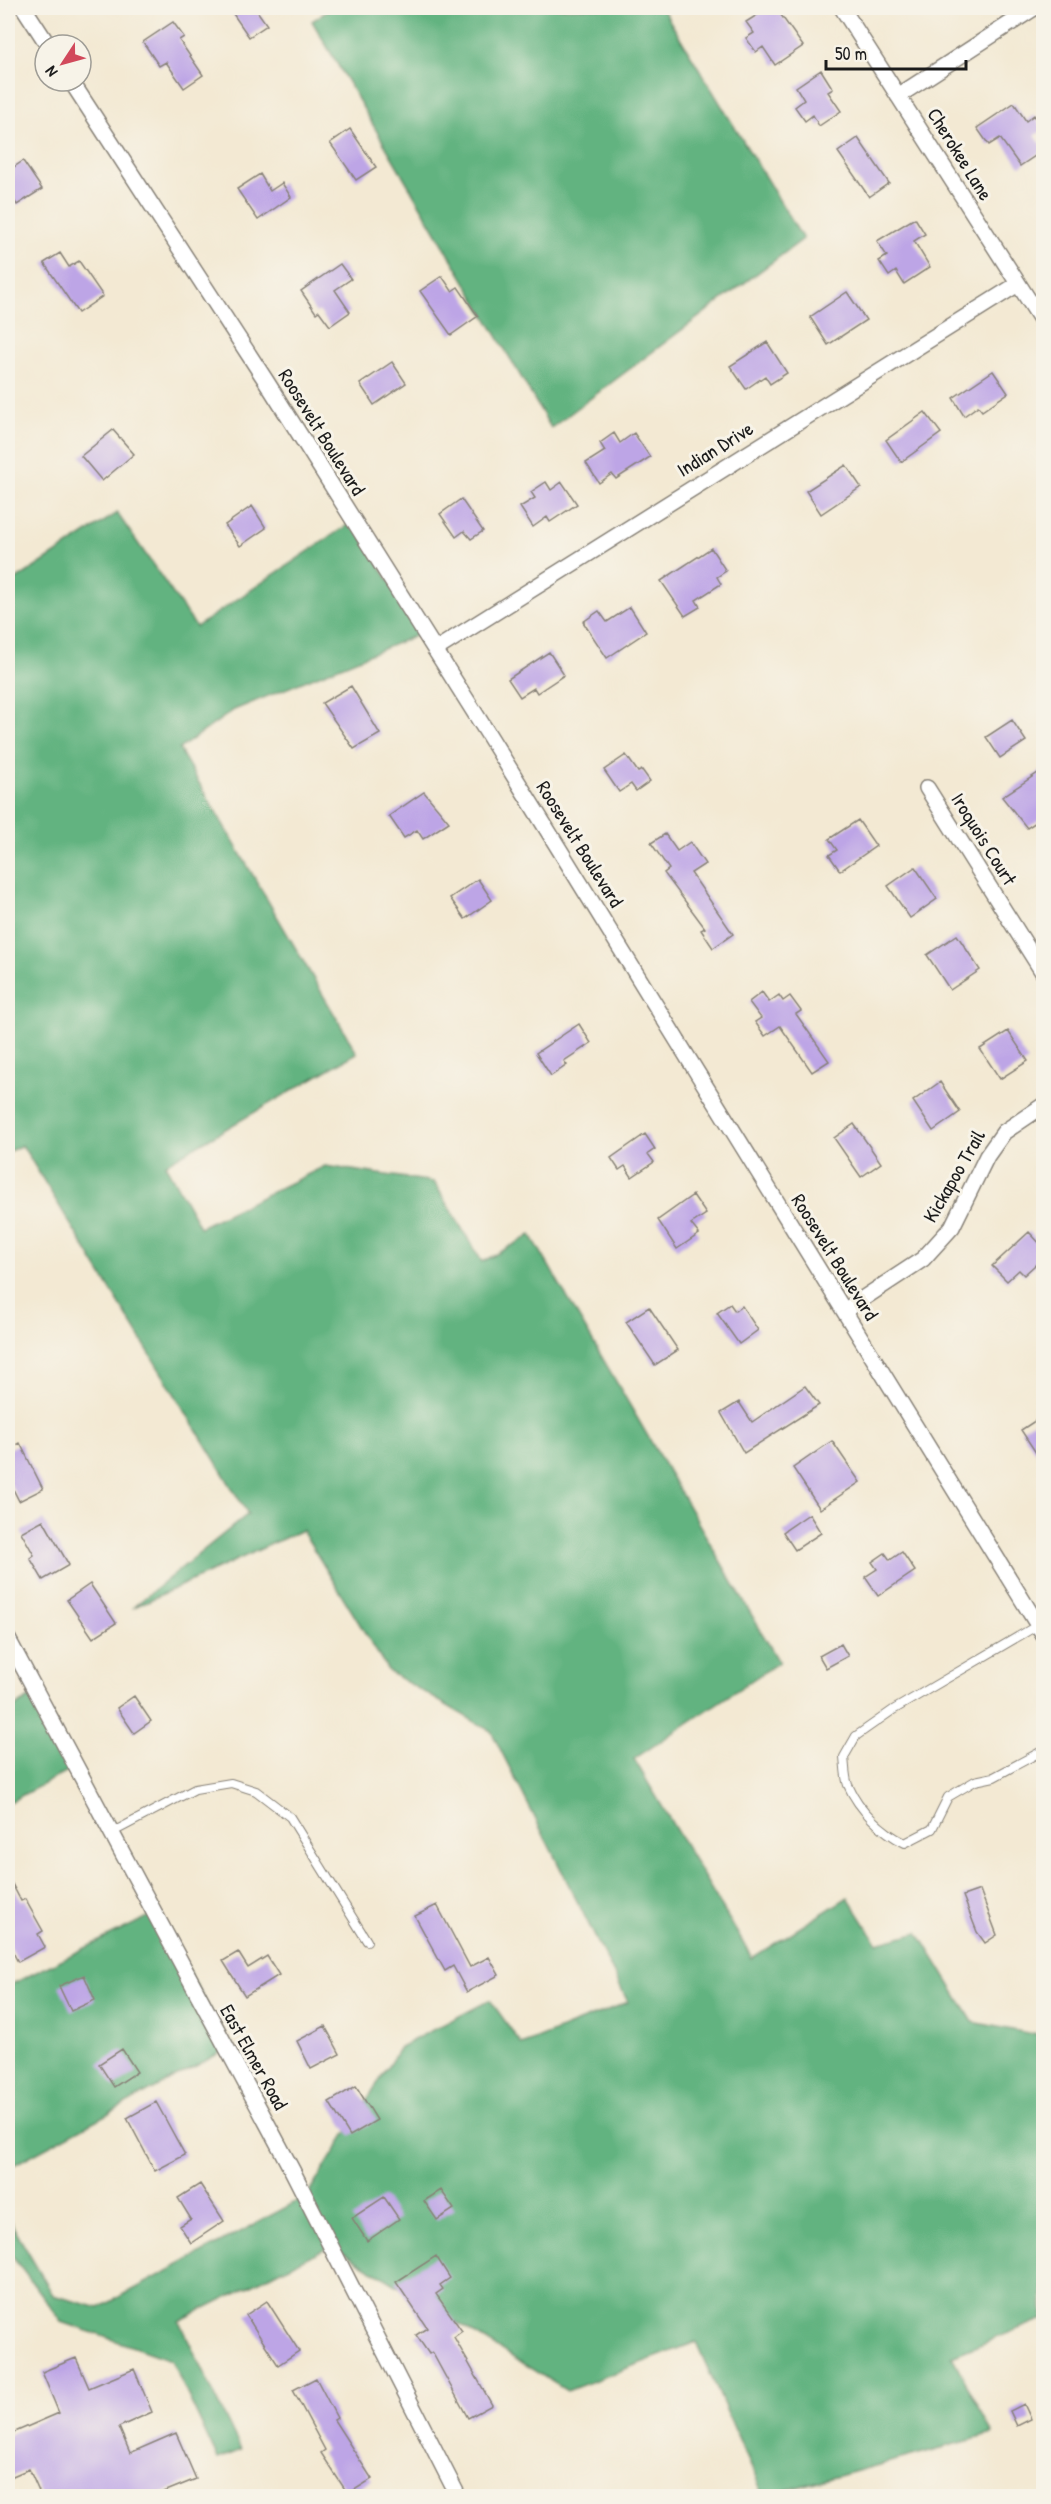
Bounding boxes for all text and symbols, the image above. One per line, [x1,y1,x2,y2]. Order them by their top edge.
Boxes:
north arrow [33,33,93,93]
scale bar [826,33,966,71]
text: 50 m [835,41,867,66]
text: N [39,62,62,82]
street label: Cherokee Lane [921,102,999,205]
street label: Roosevelt Boulevard [273,363,372,500]
street label: Indian Drive [671,415,758,483]
street label: Roosevelt Boulevard [531,775,630,912]
street label: Iroquois Court [945,787,1024,891]
street label: Kickapoo Trail [916,1124,991,1227]
street label: Roosevelt Boulevard [786,1188,885,1325]
street label: East Elmer Road [214,1999,295,2114]

